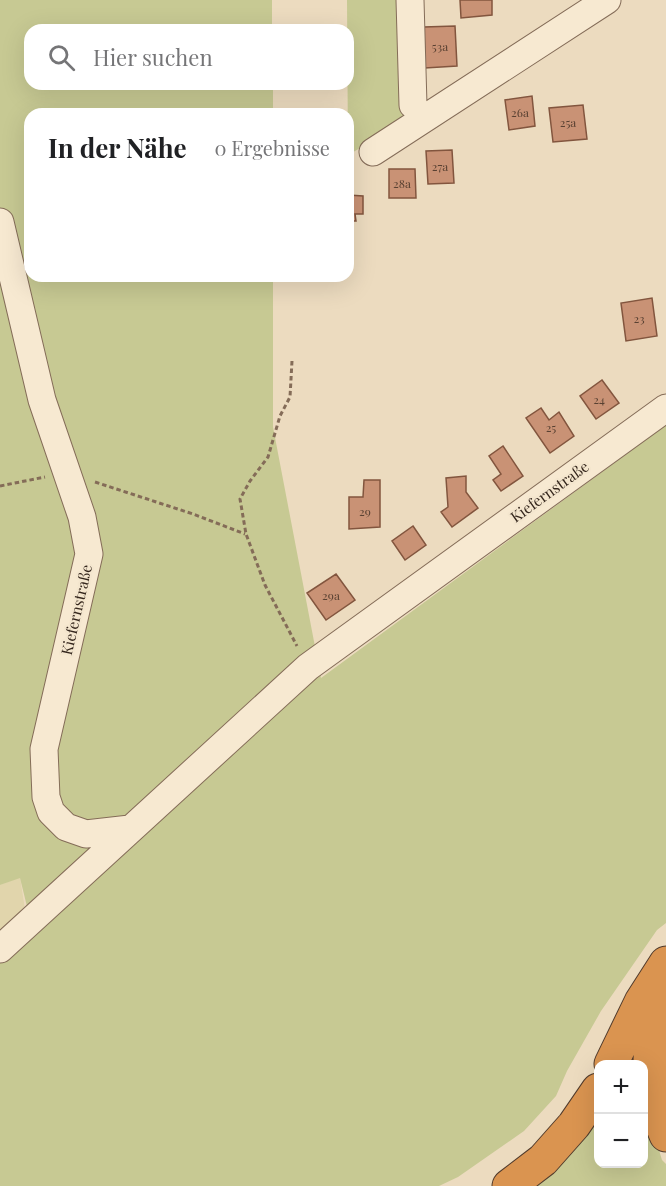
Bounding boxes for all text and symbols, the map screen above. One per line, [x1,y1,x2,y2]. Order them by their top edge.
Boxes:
search box [24,24,354,90]
house number: 53a [432,38,448,54]
icon: search [45,41,78,74]
text: Hier suchen [93,42,213,72]
house number: 26a [511,104,529,120]
house number: 25a [560,114,576,130]
text: In der Nähe [48,130,187,165]
text: 0 Ergebnisse [214,134,330,161]
house number: 27a [432,158,448,174]
house number: 28a [393,175,411,191]
house number: 23 [633,310,645,326]
house number: 24 [593,391,605,407]
house number: 25 [546,419,556,435]
street label: Kiefernstraße [506,456,593,526]
house number: 29 [359,503,371,519]
street label: Kiefernstraße [56,563,96,657]
house number: 29a [322,587,340,603]
map controls [594,1060,648,1168]
button: + [594,1060,648,1114]
button: − [594,1114,648,1168]

